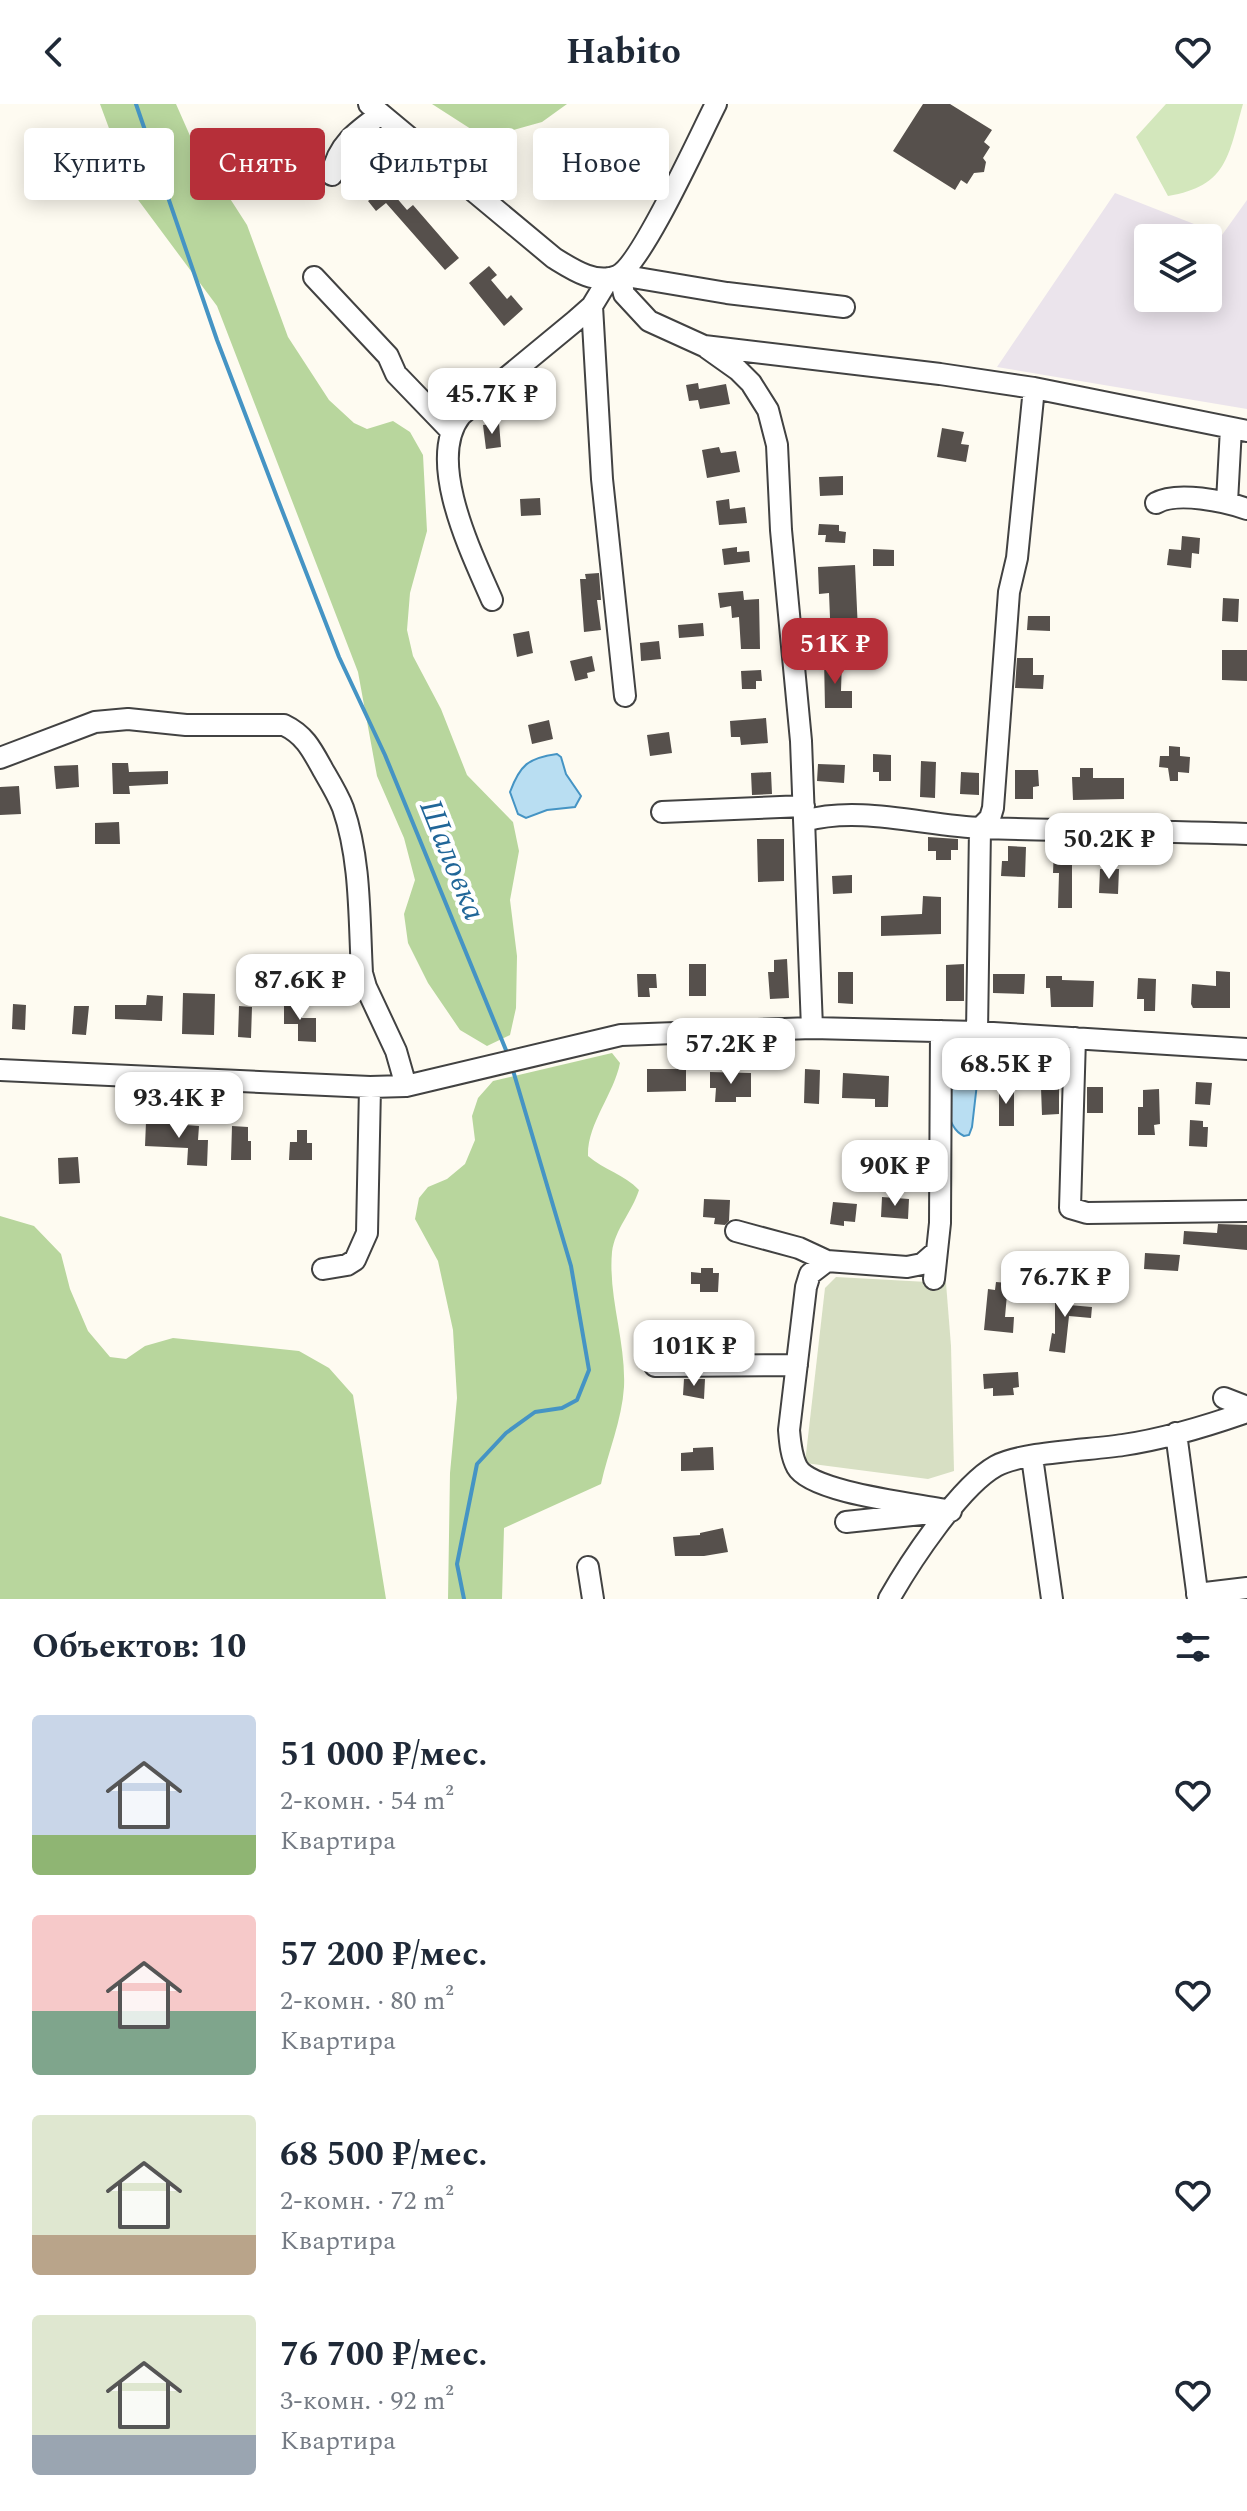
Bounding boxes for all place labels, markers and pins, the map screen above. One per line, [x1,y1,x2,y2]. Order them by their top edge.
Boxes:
pin: 45.7K ₽ [418,368,566,436]
pin: 51K ₽ [779,618,891,686]
pin: 50.2K ₽ [1035,813,1183,881]
pin: 87.6K ₽ [226,954,374,1022]
pin: 57.2K ₽ [657,1018,805,1086]
pin: 68.5K ₽ [932,1038,1080,1106]
pin: 93.4K ₽ [105,1072,253,1140]
pin: 90K ₽ [839,1140,951,1208]
pin: 76.7K ₽ [991,1251,1139,1319]
pin: 101K ₽ [629,1320,759,1388]

